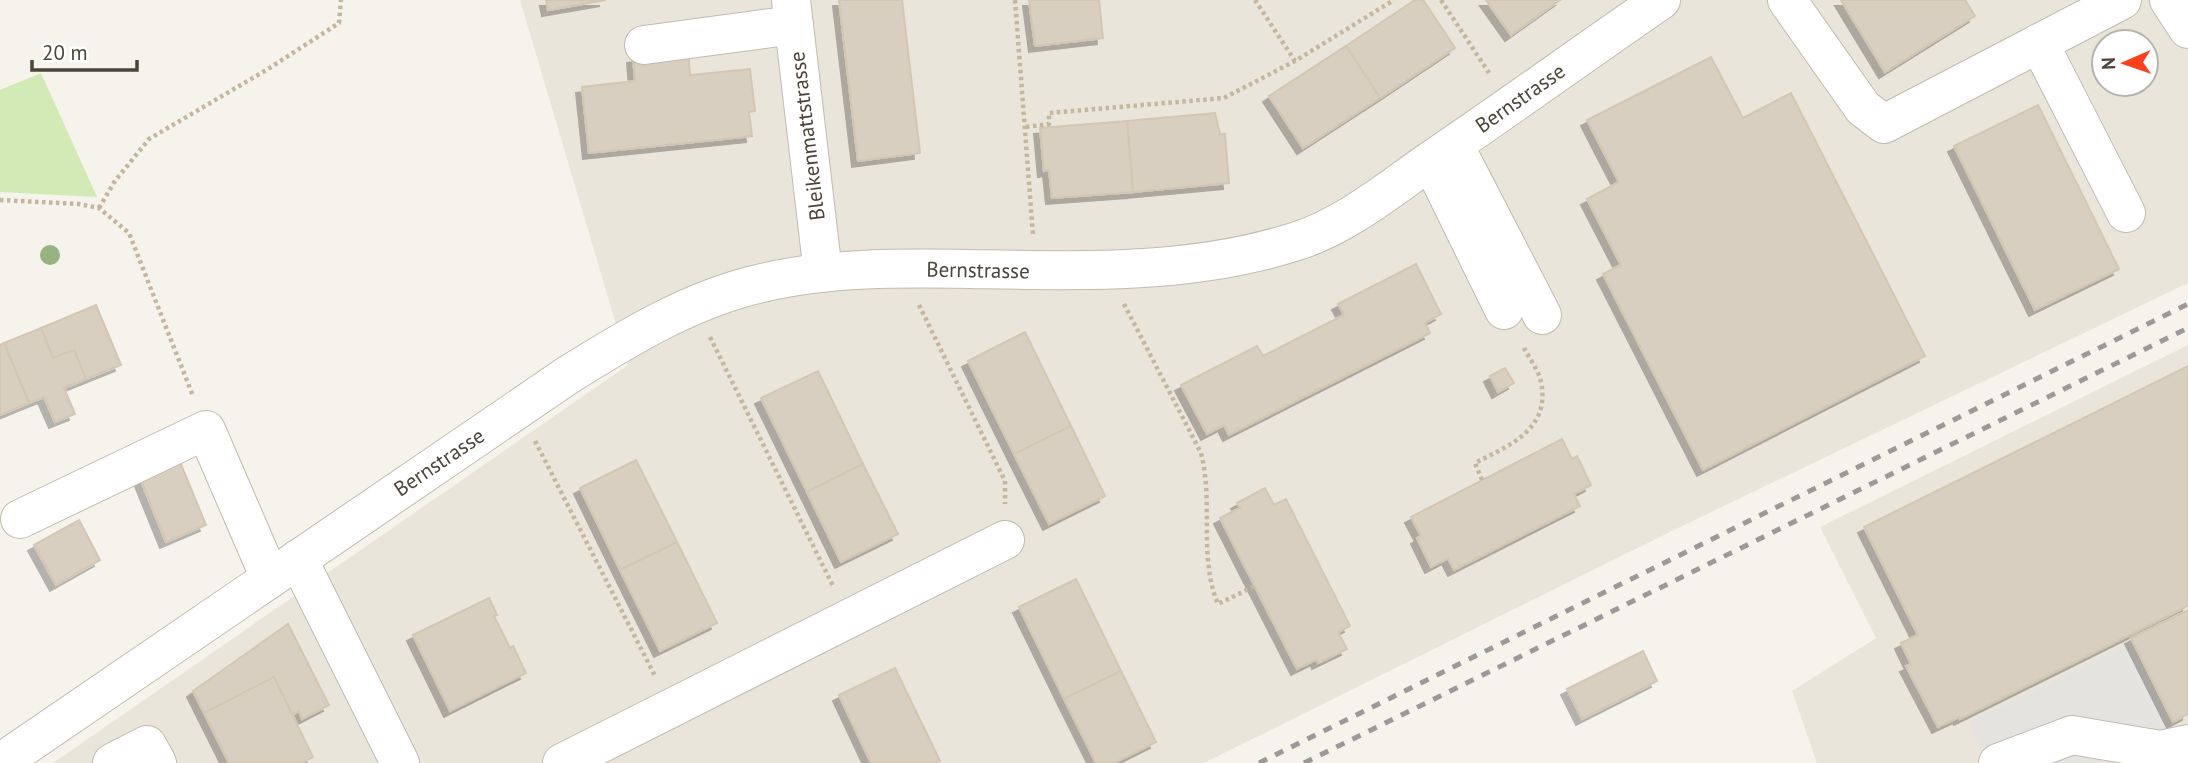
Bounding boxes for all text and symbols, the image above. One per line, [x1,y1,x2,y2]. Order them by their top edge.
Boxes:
scale bar [32,28,136,72]
north arrow [2090,28,2160,98]
text: 20 m [42,39,88,66]
street label: Bleikenmattstrasse [783,50,831,222]
street label: Bernstrasse [1470,57,1570,139]
text: N [2096,57,2120,70]
street label: Bernstrasse [926,256,1030,284]
street label: Bernstrasse [389,422,489,502]

